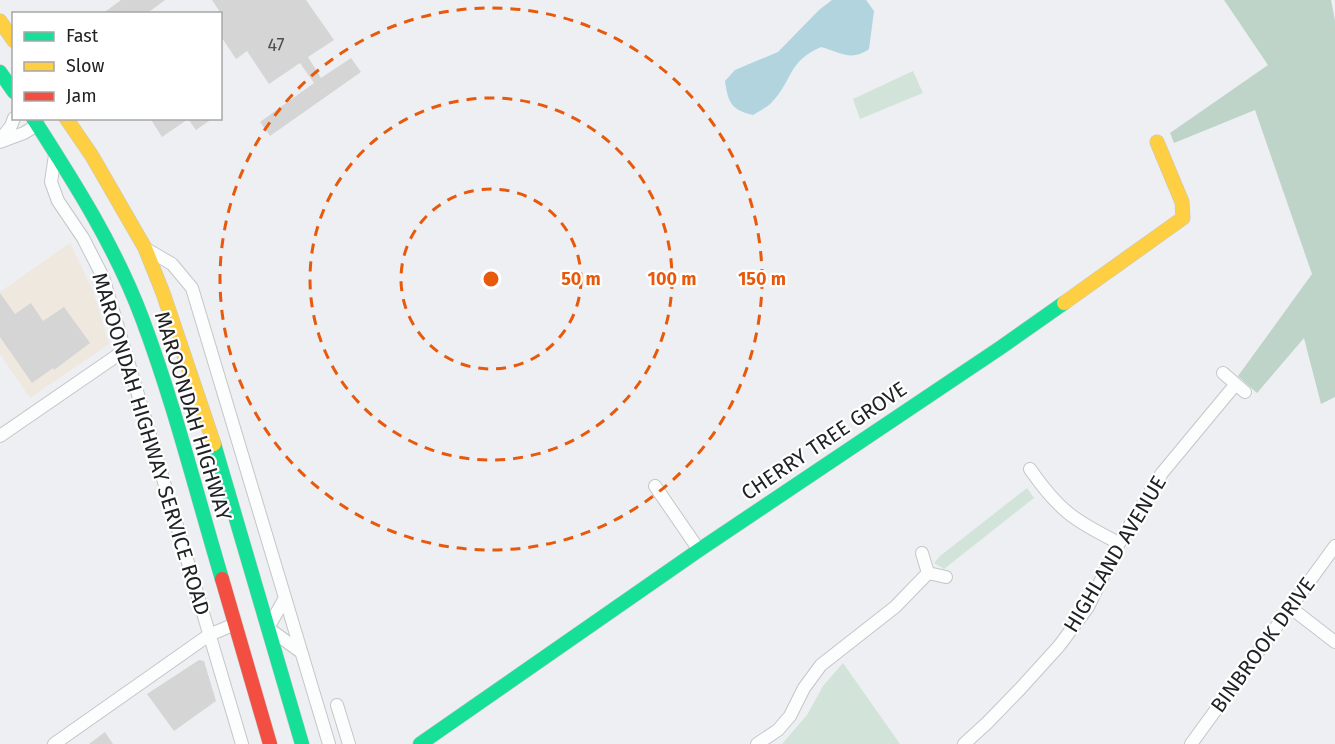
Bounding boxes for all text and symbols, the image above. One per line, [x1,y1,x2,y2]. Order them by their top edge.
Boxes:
legend [12,12,222,120]
text: Fast [66,25,99,47]
house number: 47 [267,34,285,56]
text: Slow [66,55,105,77]
text: Jam [66,85,97,107]
text: 50 m [561,268,601,290]
text: 100 m [648,268,696,290]
text: 150 m [738,268,786,290]
street label: MAROONDAH HIGHWAY SERVICE ROAD [86,269,216,619]
centre of rings [481,269,501,289]
street label: MAROONDAH HIGHWAY [149,308,237,524]
street label: CHERRY TREE GROVE [736,376,912,506]
street label: HIGHLAND AVENUE [1058,471,1172,637]
street label: BINBROOK DRIVE [1205,572,1321,718]

